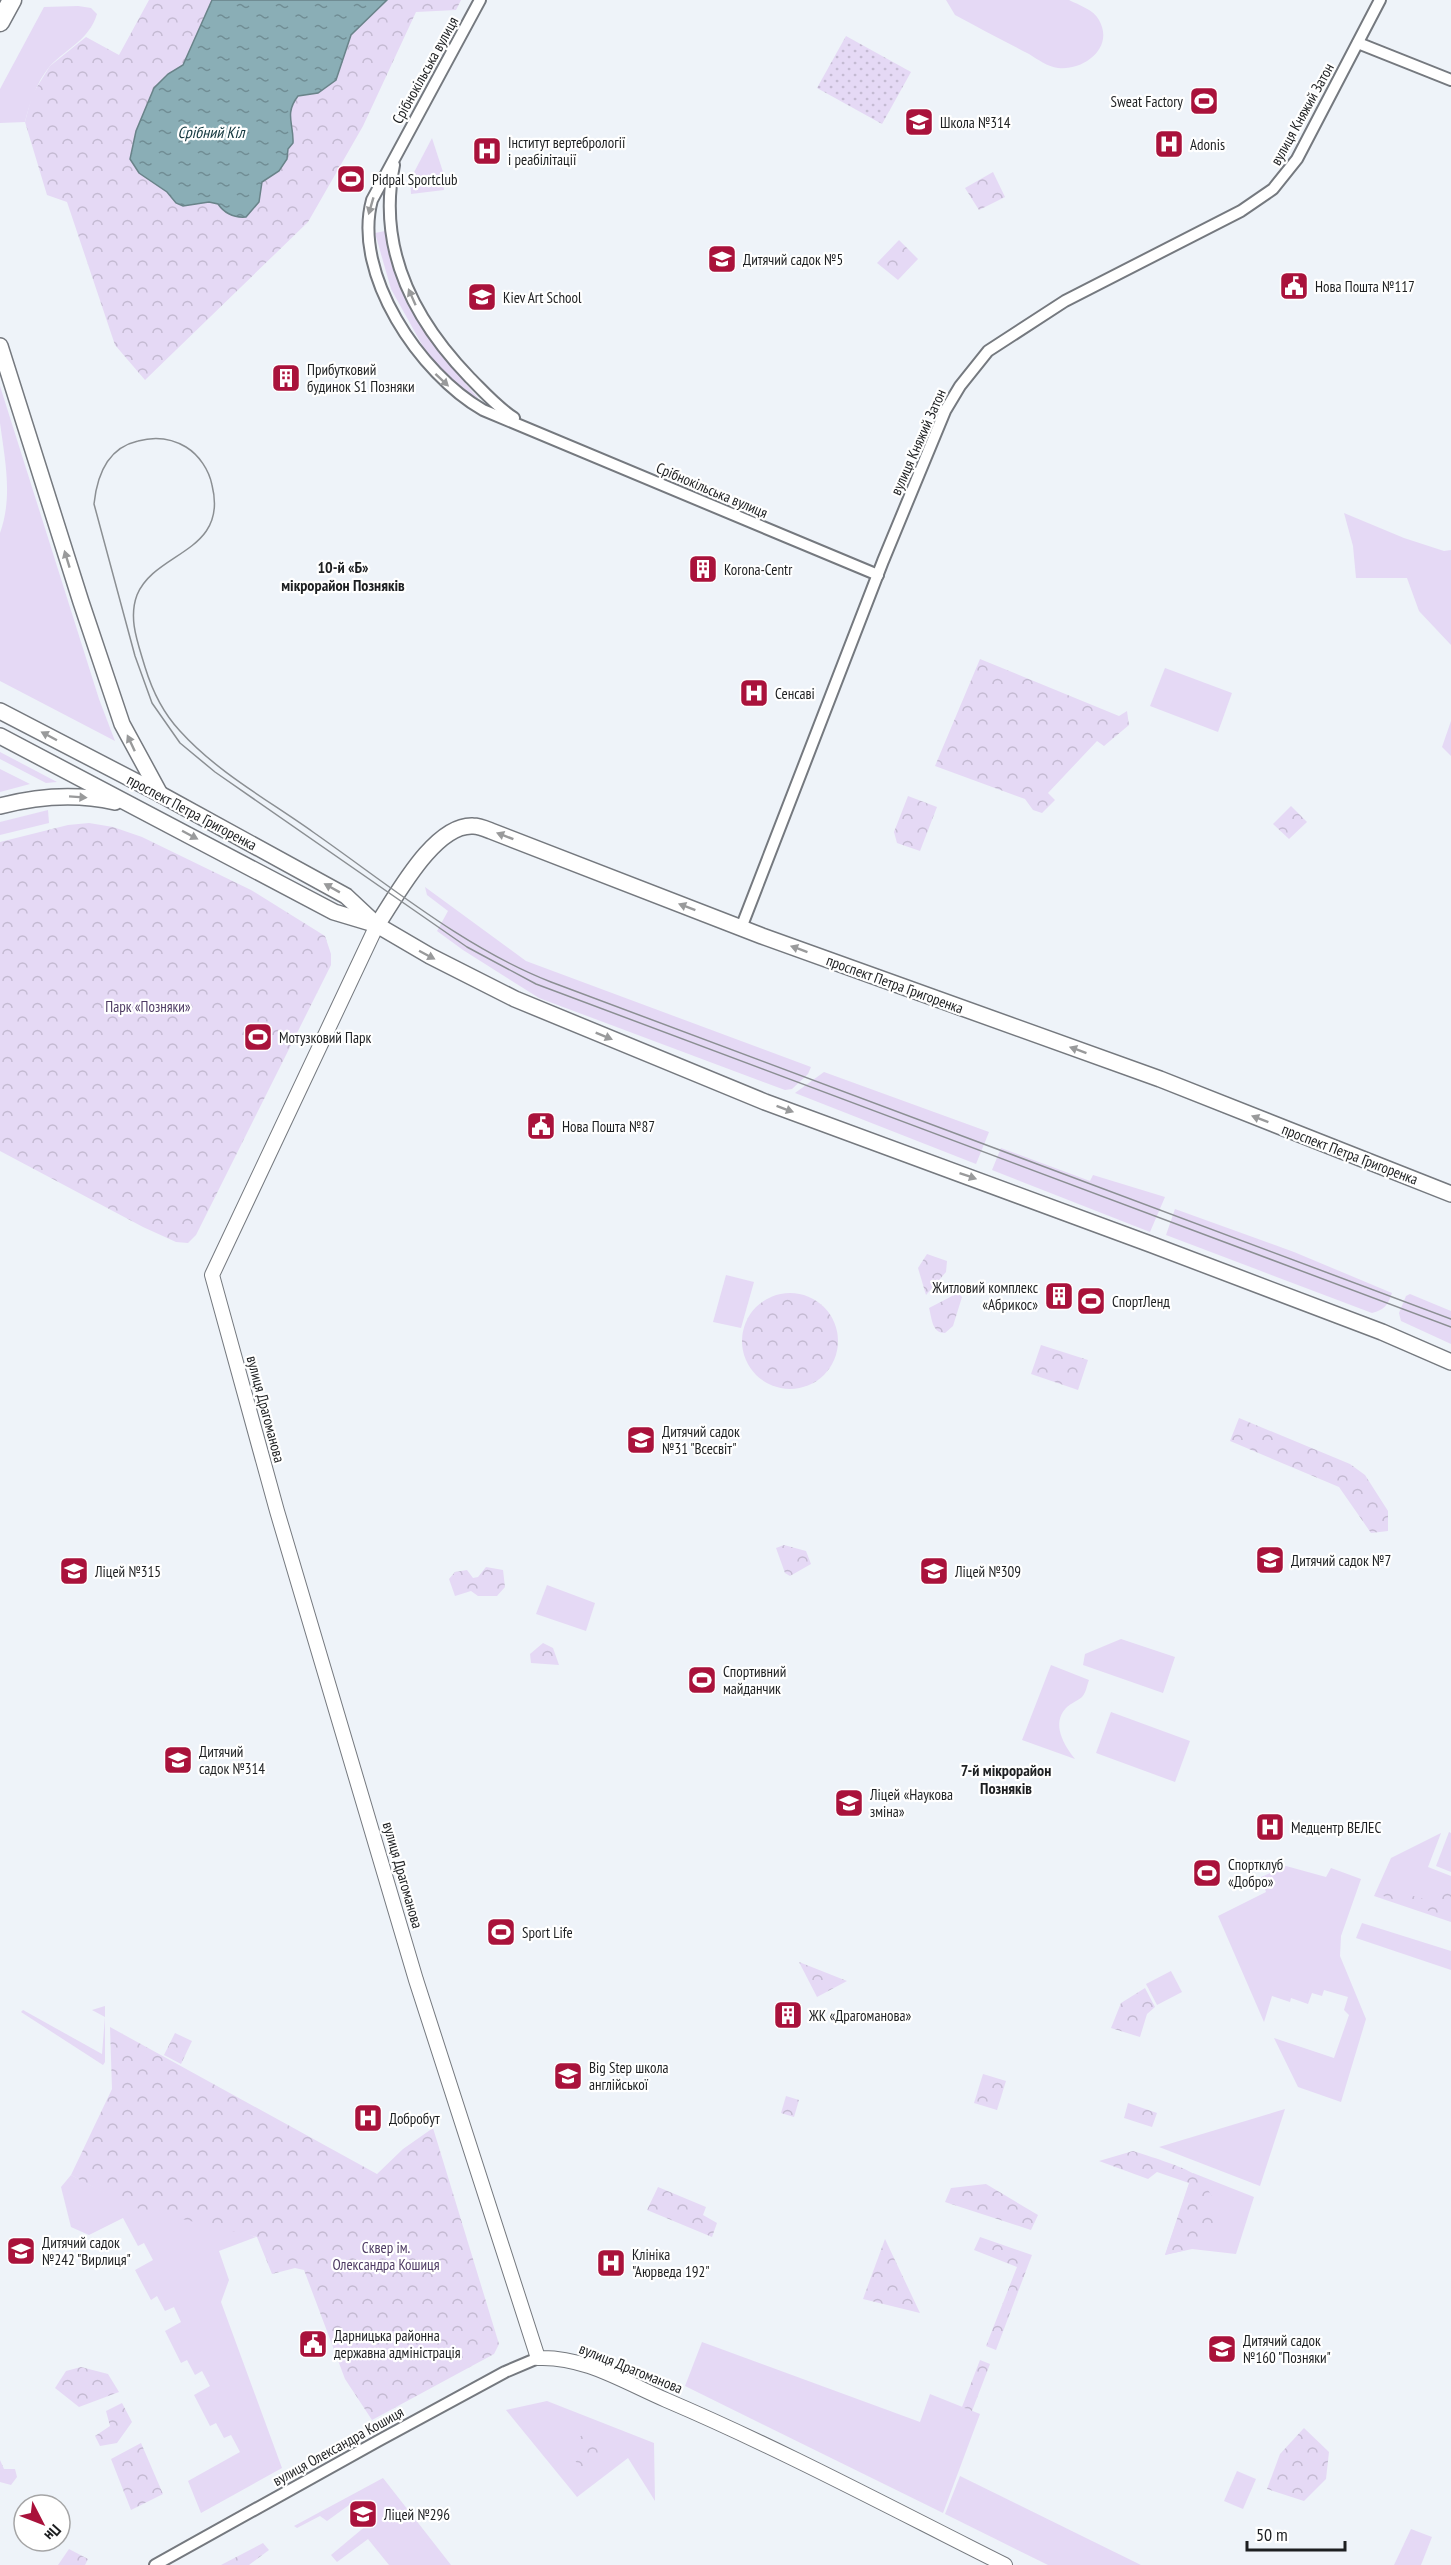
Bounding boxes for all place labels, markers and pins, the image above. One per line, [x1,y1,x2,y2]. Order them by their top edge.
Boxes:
sports icon: Sweat Factory [1188,85,1220,117]
place label: Sweat Factory [1111,92,1183,111]
school or university icon: Школа №314 [903,106,935,138]
place label: Школа №314 [940,113,1011,132]
hospital icon: Adonis [1153,128,1185,160]
place label: Інститут вертебрології і реабілітації [508,133,626,169]
hospital icon: Інститут вертебрології і реабілітації [471,135,503,167]
place label: Adonis [1190,135,1225,154]
sports icon: Pidpal Sportclub [335,163,367,195]
place label: Pidpal Sportclub [372,170,457,189]
school or university icon: Дитячий садок №5 [706,243,738,275]
place label: Дитячий садок №5 [743,250,843,269]
public building icon: Нова Пошта №117 [1278,270,1310,302]
place label: Нова Пошта №117 [1315,277,1415,296]
school or university icon: Kiev Art School [466,281,498,313]
place label: Kiev Art School [503,288,582,307]
place label: Прибутковий будинок S1 Позняки [307,360,415,396]
building icon: Прибутковий будинок S1 Позняки [270,362,302,394]
building icon: Korona-Centr [687,553,719,585]
place label: Korona-Centr [724,560,793,579]
hospital icon: Сенсаві [738,677,770,709]
place label: Сенсаві [775,684,815,703]
sports icon: Мотузковий Парк [242,1021,274,1053]
place label: Мотузковий Парк [279,1028,372,1047]
public building icon: Нова Пошта №87 [525,1110,557,1142]
place label: Нова Пошта №87 [562,1117,655,1136]
place label: Житловий комплекс «Абрикос» [931,1278,1039,1314]
building icon: Житловий комплекс «Абрикос» [1043,1280,1075,1312]
sports icon: СпортЛенд [1075,1285,1107,1317]
place label: СпортЛенд [1112,1292,1170,1311]
place label: Дитячий садок №31 "Всесвіт" [662,1422,740,1458]
school or university icon: Дитячий садок №31 "Всесвіт" [625,1424,657,1456]
school or university icon: Дитячий садок №7 [1254,1544,1286,1576]
place label: Дитячий садок №7 [1291,1551,1391,1570]
school or university icon: Ліцей №315 [58,1555,90,1587]
school or university icon: Ліцей №309 [918,1555,950,1587]
place label: Ліцей №315 [94,1562,161,1581]
place label: Ліцей №309 [954,1562,1021,1581]
place label: Спортивний майданчик [723,1662,786,1698]
sports icon: Спортивний майданчик [686,1664,718,1696]
place label: Дитячий садок №314 [199,1742,265,1778]
school or university icon: Дитячий садок №314 [162,1744,194,1776]
place label: Ліцей «Наукова зміна» [869,1785,953,1821]
school or university icon: Ліцей «Наукова зміна» [833,1787,865,1819]
hospital icon: Медцентр ВЕЛЕС [1254,1811,1286,1843]
place label: Медцентр ВЕЛЕС [1291,1818,1381,1837]
place label: Спортклуб «Добро» [1228,1855,1283,1891]
sports icon: Спортклуб «Добро» [1191,1857,1223,1889]
sports icon: Sport Life [485,1916,517,1948]
place label: Sport Life [522,1923,573,1942]
building icon: ЖК «Драгоманова» [772,1999,804,2031]
place label: ЖК «Драгоманова» [808,2006,911,2025]
place label: Big Step школа англiйськоï [589,2058,669,2094]
school or university icon: Big Step школа англiйськоï [552,2060,584,2092]
hospital icon: Добробут [352,2102,384,2134]
place label: Добробут [389,2109,440,2128]
place label: Дитячий садок №242 "Вирлиця" [42,2233,131,2269]
school or university icon: Дитячий садок №242 "Вирлиця" [5,2235,37,2267]
place label: Клініка "Аюрведа 192" [632,2245,709,2281]
hospital icon: Клініка "Аюрведа 192" [595,2247,627,2279]
place label: Дарницька районна державна адміністрація [334,2326,461,2362]
public building icon: Дарницька районна державна адміністрація [297,2328,329,2360]
place label: Дитячий садок №160 "Позняки" [1243,2331,1331,2367]
school or university icon: Дитячий садок №160 "Позняки" [1206,2333,1238,2365]
school or university icon: Ліцей №296 [347,2498,379,2530]
place label: Ліцей №296 [383,2505,450,2524]

